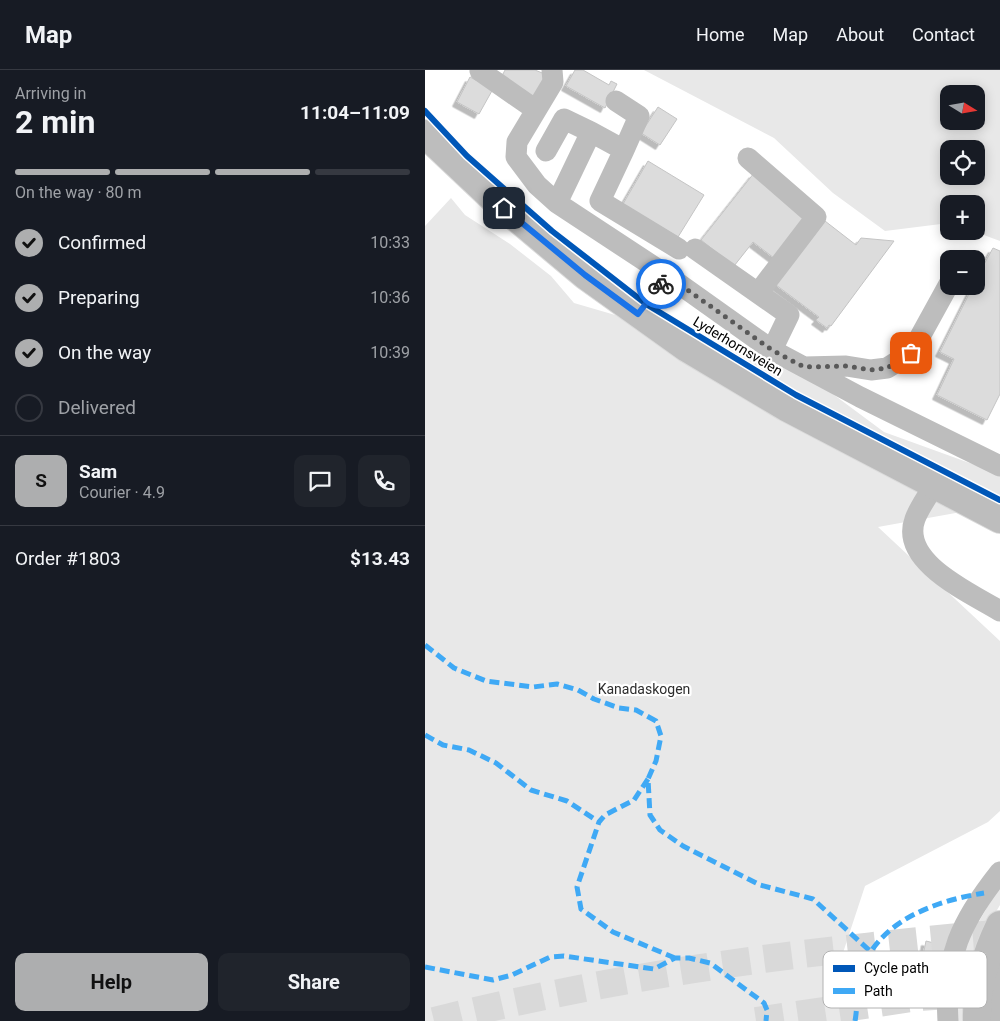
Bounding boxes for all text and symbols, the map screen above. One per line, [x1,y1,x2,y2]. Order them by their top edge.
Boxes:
text: Map [25,21,72,49]
text: Home [696,24,745,45]
text: Map [773,24,808,45]
text: About [836,24,884,45]
text: Contact [912,24,975,45]
text: Arriving in [15,84,86,103]
north arrow [940,85,985,130]
map controls [940,85,985,295]
text: 11:04–11:09 [300,101,410,124]
text: 2 min [15,103,95,141]
button: locate [940,140,985,185]
text: On the way · 80 m [15,183,142,202]
pin [483,187,525,229]
icon: home [490,194,518,222]
button: + [940,195,985,240]
icon: check [15,229,43,257]
text: Confirmed [58,231,146,254]
text: 10:33 [370,233,410,252]
button: − [940,250,985,295]
courier [636,259,686,309]
icon: bike [647,270,675,298]
icon: check [15,284,43,312]
text: Preparing [58,286,140,309]
text: 10:36 [370,288,410,307]
street label: Lyderhornsveien [690,313,786,379]
pin [890,332,932,374]
icon: check [15,339,43,367]
icon: bag [897,339,925,367]
text: On the way [58,341,151,364]
text: 10:39 [370,343,410,362]
text: Delivered [58,396,136,419]
button: chat [294,455,346,507]
button: phone [358,455,410,507]
text: Sam [79,460,117,483]
text: S [35,469,47,492]
text: Courier · 4.9 [79,483,165,502]
text: Order #1803 [15,547,121,570]
text: $13.43 [350,547,410,570]
park label: Kanadaskogen [598,681,690,697]
legend [823,951,987,1008]
button: Help [15,953,208,1011]
button: Share [218,953,410,1011]
text: Cycle path [864,960,929,976]
text: Path [864,983,893,999]

